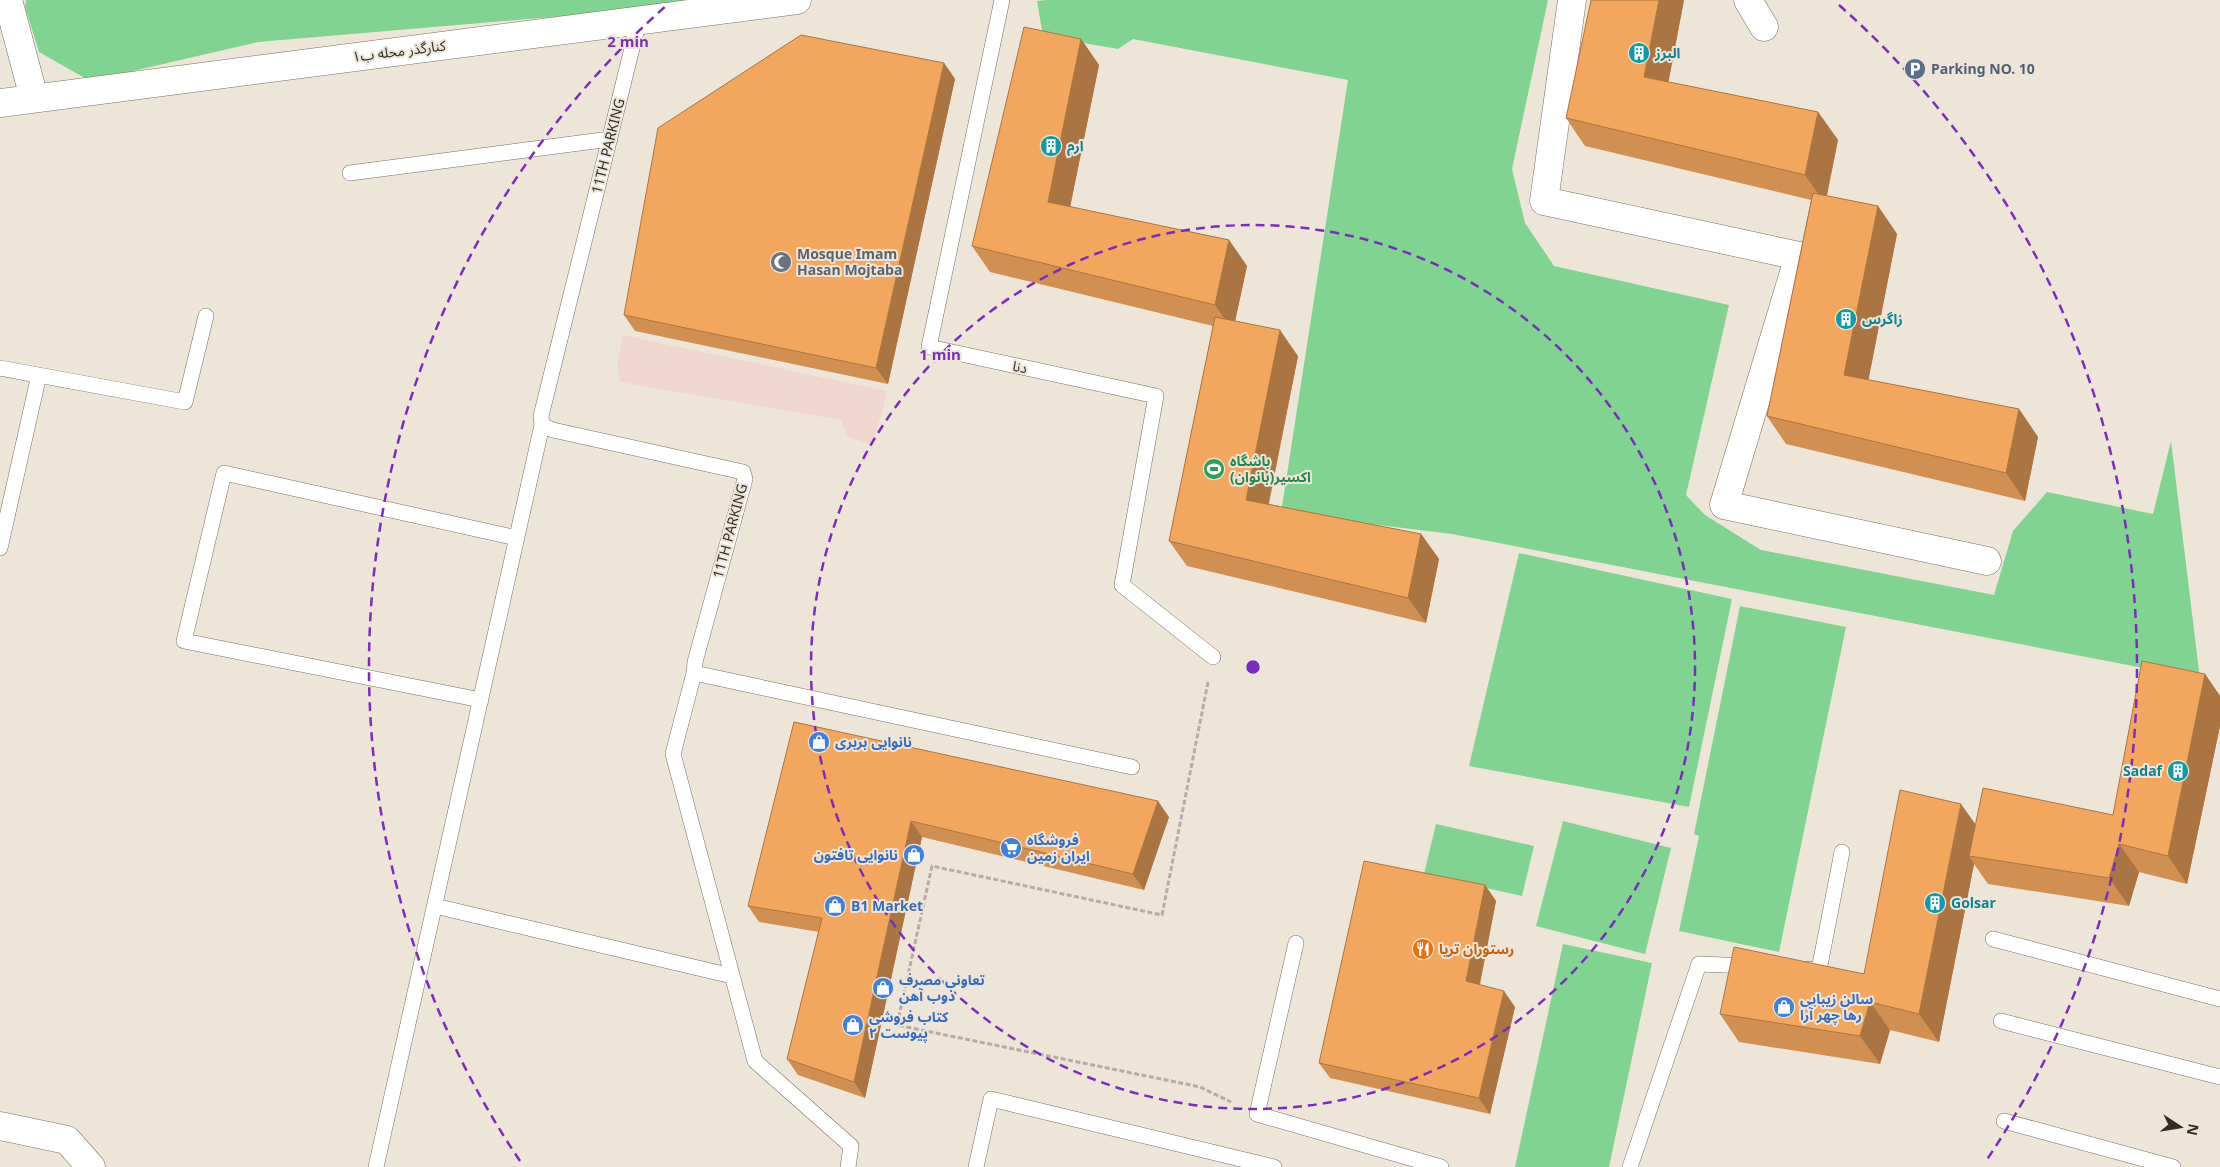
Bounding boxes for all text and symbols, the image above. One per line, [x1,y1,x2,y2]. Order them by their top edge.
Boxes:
text: 2 min [607,26,649,58]
street label: کنارگذر محله ب۱ [351,31,448,72]
place label: البرز [1654,39,1681,68]
building icon: البرز [1627,41,1651,65]
place label: Parking NO. 10 [1931,55,2035,84]
parking icon: Parking NO. 10 [1903,57,1927,81]
street label: 11TH PARKING [583,95,634,197]
place label: ارم [1067,132,1084,161]
building icon: ارم [1039,134,1063,158]
place label: Mosque Imam Hasan Mojtaba [797,240,902,285]
mosque icon: Mosque Imam Hasan Mojtaba [769,250,793,274]
place label: زاگرس [1862,305,1903,334]
building icon: زاگرس [1834,307,1858,331]
text: 1 min [919,339,961,371]
street label: دنا [1010,352,1030,383]
place label: باشگاه اکسیر(بانوان) [1230,447,1311,492]
sports icon: باشگاه اکسیر(بانوان) [1202,457,1226,481]
street label: 11TH PARKING [704,480,757,582]
centre of rings [1244,658,1262,676]
place label: نانوایی بربری [835,728,912,757]
shop icon: نانوایی بربری [807,730,831,754]
place label: Sadaf [2123,757,2164,786]
building icon: Sadaf [2166,759,2190,783]
place label: فروشگاه ایران زمین [1027,826,1090,871]
supermarket icon: فروشگاه ایران زمین [999,836,1023,860]
place label: نانوایی تافتون [814,841,898,870]
shop icon: نانوایی تافتون [902,843,926,867]
place label: Golsar [1951,889,1996,918]
building icon: Golsar [1923,891,1947,915]
place label: B1 Market [851,892,923,921]
shop icon: B1 Market [823,894,847,918]
place label: رستوران تریا [1439,935,1514,964]
restaurant icon: رستوران تریا [1411,937,1435,961]
place label: تعاونی مصرف ذوب آهن [899,966,985,1011]
shop icon: تعاونی مصرف ذوب آهن [871,976,895,1000]
place label: سالن زیبایی رها چهر آرا [1800,985,1873,1030]
shop icon: سالن زیبایی رها چهر آرا [1772,995,1796,1019]
place label: کتاب فروشی پیوست ۲ [869,1003,949,1048]
shop icon: کتاب فروشی پیوست ۲ [841,1013,865,1037]
north arrow [2155,1102,2205,1152]
text: N [2177,1121,2208,1138]

